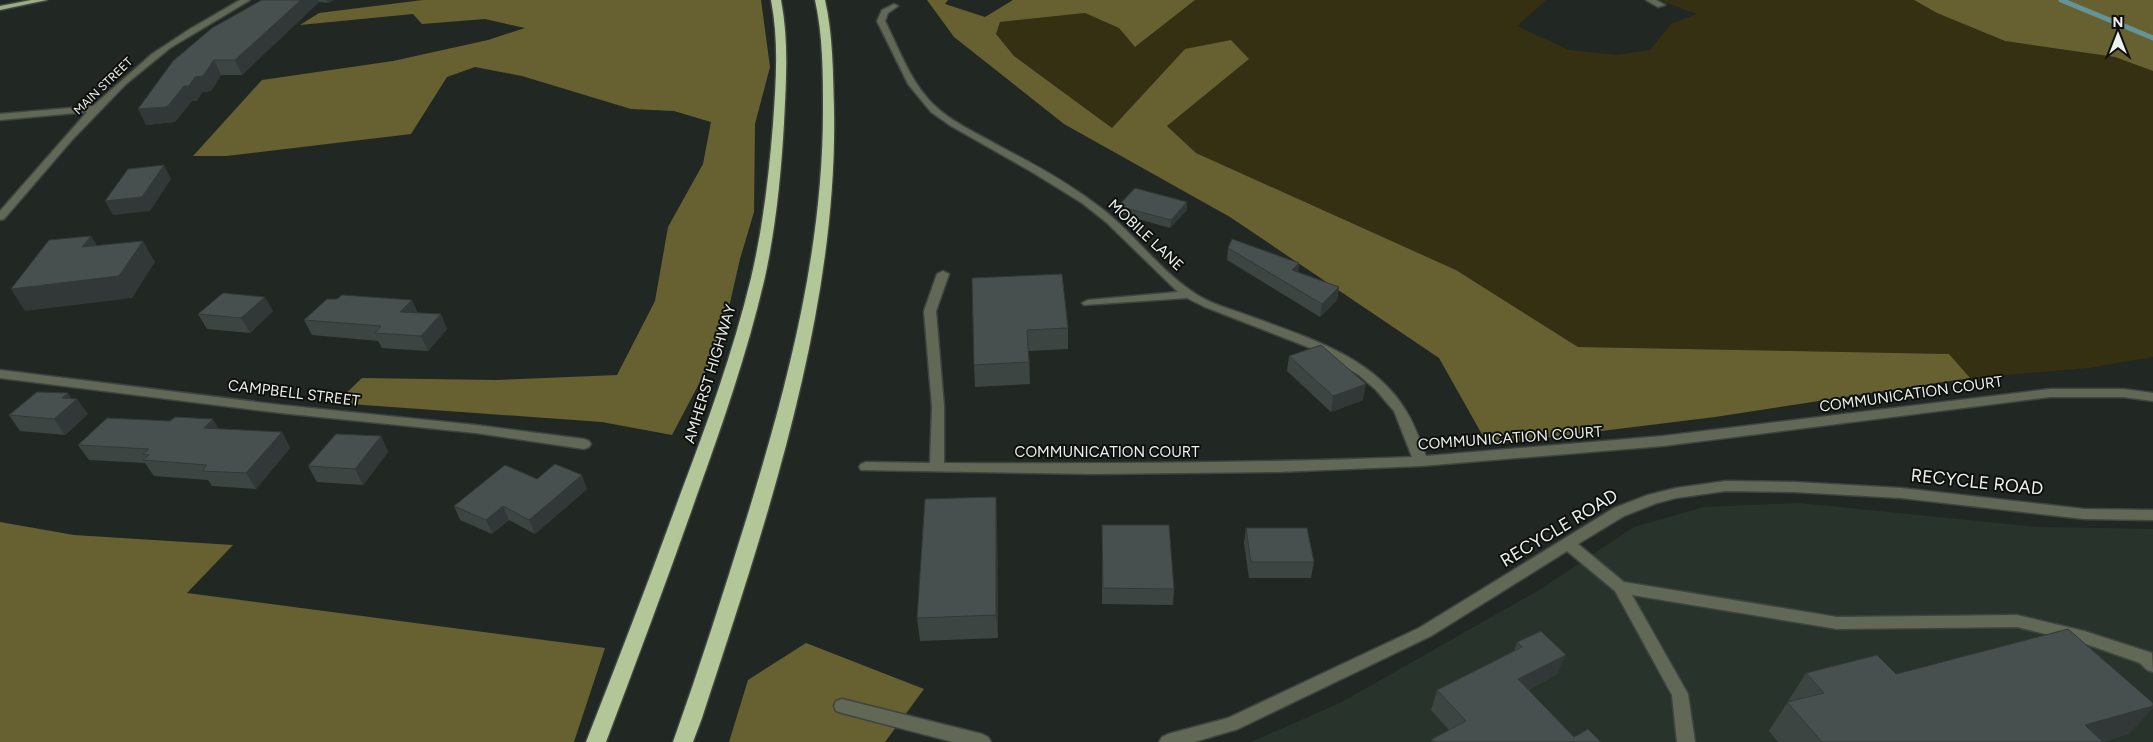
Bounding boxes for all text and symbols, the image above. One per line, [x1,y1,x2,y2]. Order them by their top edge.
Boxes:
north arrow [2093,10,2143,60]
text: N [2113,14,2123,31]
street label: MAIN STREET [71,54,136,117]
street label: MOBILE LANE [1105,196,1187,274]
street label: AMHERST HIGHWAY [680,302,740,446]
street label: COMMUNICATION COURT [1818,372,2004,416]
street label: CAMPBELL STREET [227,376,362,410]
street label: COMMUNICATION COURT [1417,423,1604,453]
street label: COMMUNICATION COURT [1015,443,1200,461]
street label: RECYCLE ROAD [1910,464,2044,500]
street label: RECYCLE ROAD [1496,484,1622,572]

